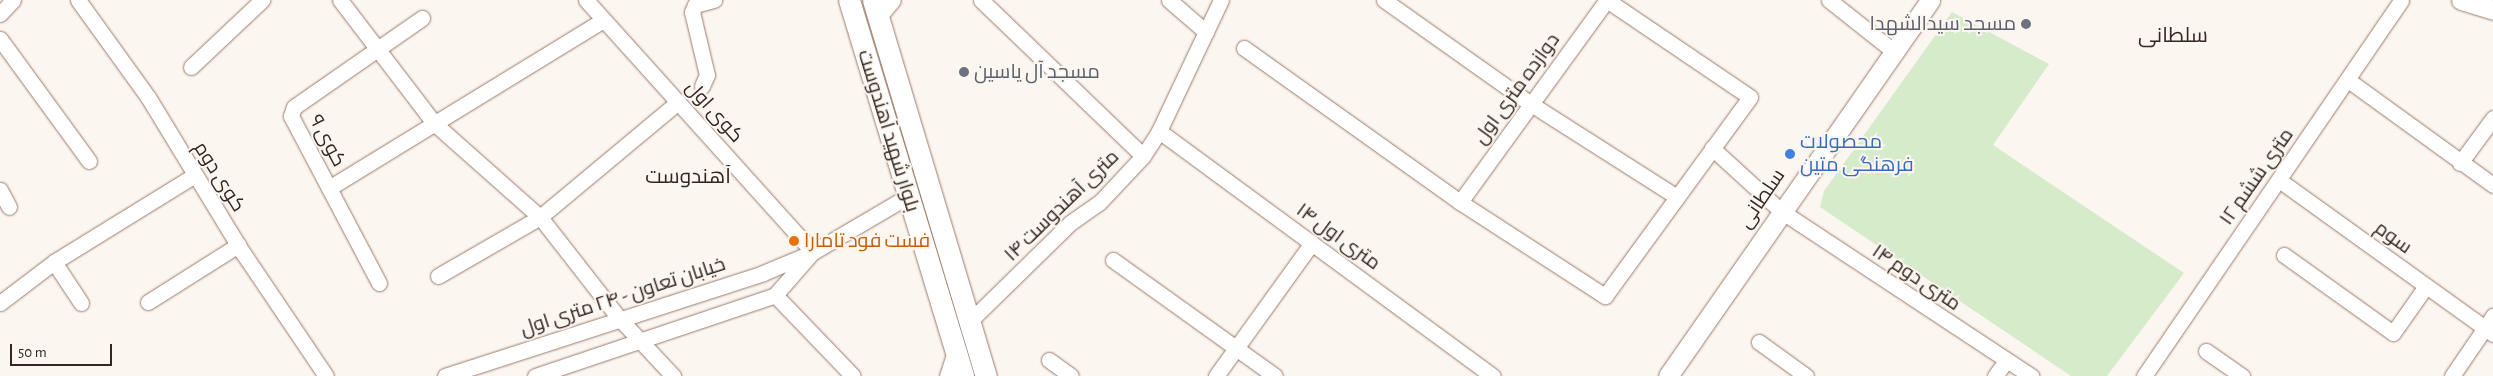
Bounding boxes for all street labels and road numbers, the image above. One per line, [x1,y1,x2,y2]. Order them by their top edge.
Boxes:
street label: دوازده متری اول [1469,29,1565,149]
street label: بلوار شهید آهندوست [852,47,924,215]
street label: کوی اول [680,76,748,148]
street label: کوی ۹ [303,111,351,171]
street label: ۱۲ متری ششم [2215,124,2299,230]
street label: کوی دوم [188,137,250,217]
street label: ۱۴ متری آهندوست [1000,145,1124,267]
street label: سلطانی [1733,165,1791,233]
street label: ۱۴ متری اول [1291,198,1385,276]
street label: سوم [2370,216,2416,260]
street label: ۱۴ متری دوم [1867,240,1965,316]
street label: خیابان تعاون - ۲۴ متری اول [517,252,729,342]

